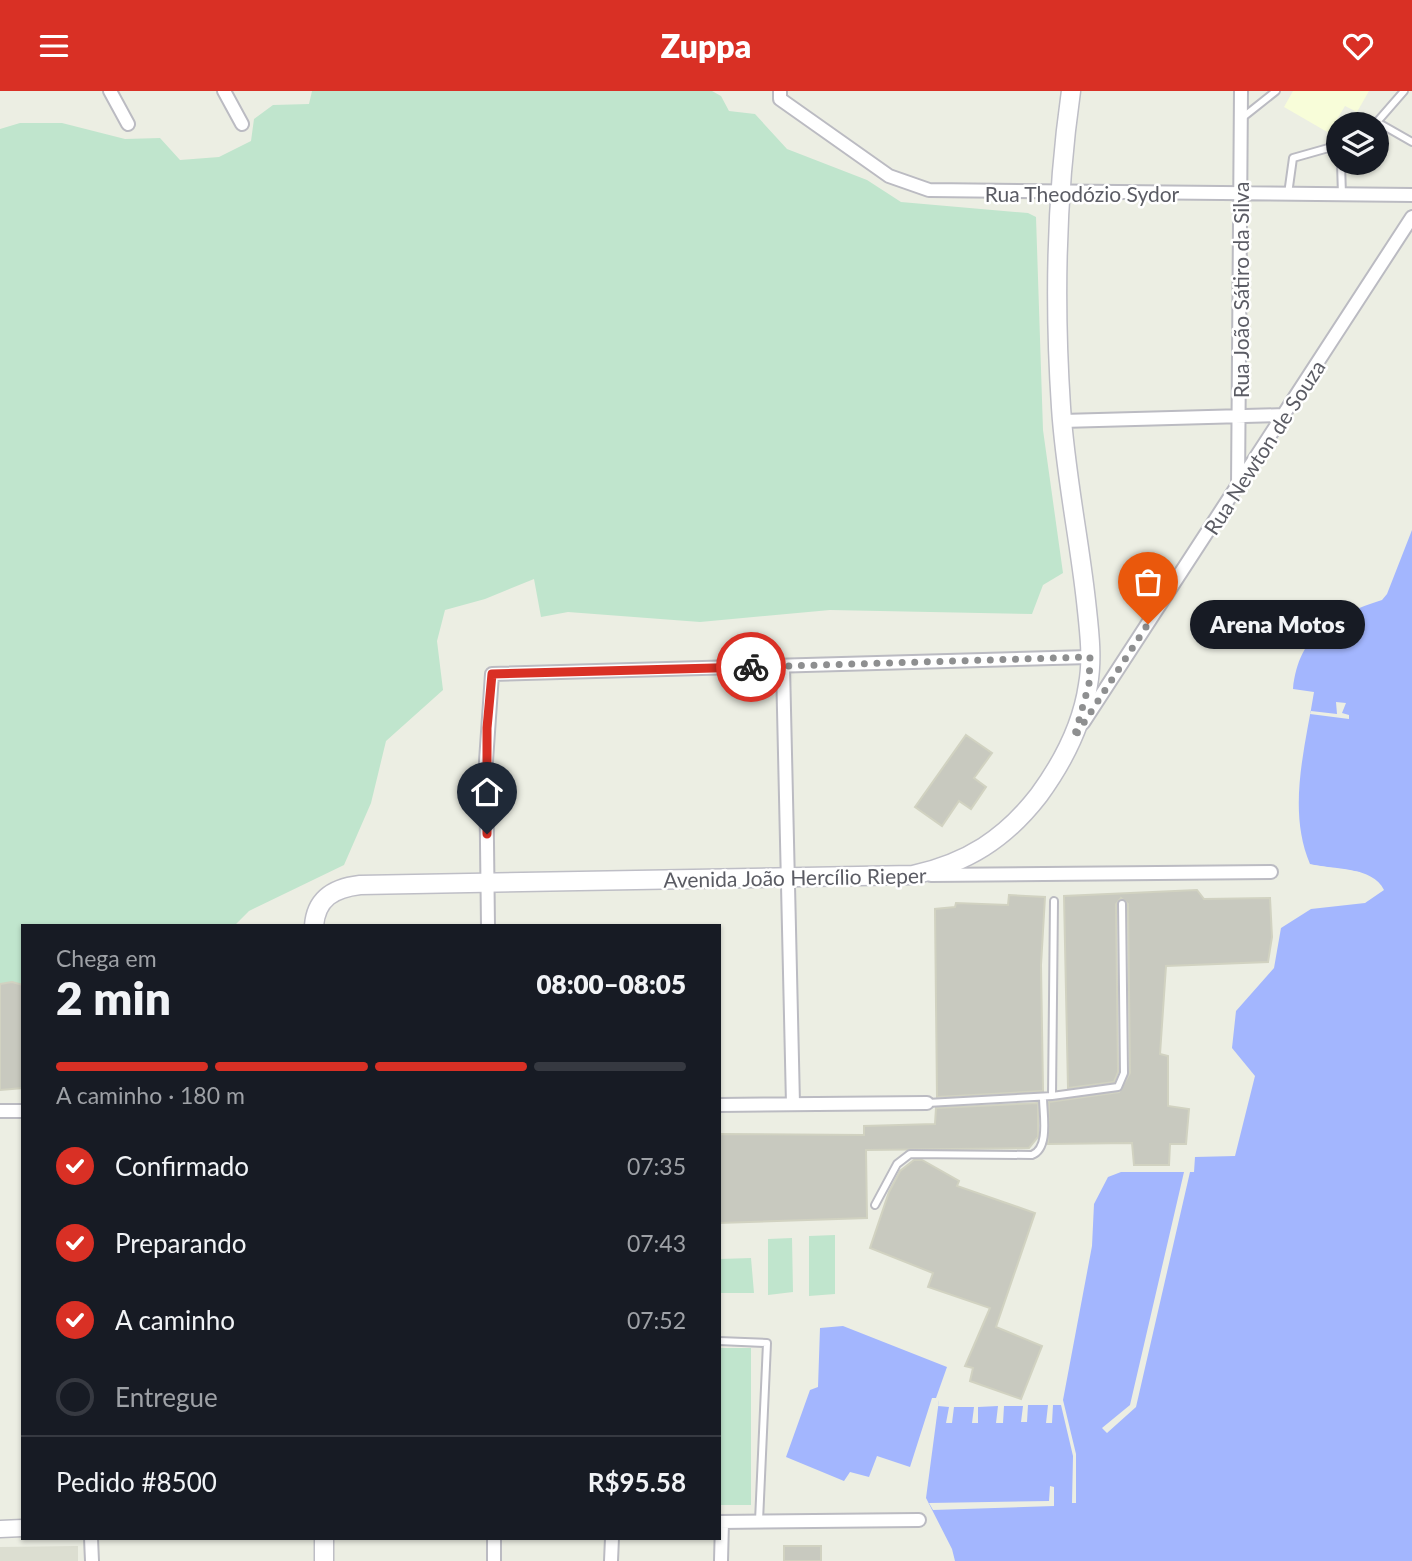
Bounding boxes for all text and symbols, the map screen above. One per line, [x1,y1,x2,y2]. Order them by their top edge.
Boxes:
text: Zuppa [661,26,751,65]
icon: menu [35,27,73,65]
icon: heart [1339,27,1377,65]
map controls [1326,112,1389,175]
button: layers [1326,112,1389,175]
street label: Rua Theodózio Sydor [985,181,1180,206]
street label: Rua João Sátiro da Silva [1228,182,1253,398]
street label: Rua Newton de Souza [1198,355,1330,539]
pin [1118,552,1178,624]
icon: bag [1129,563,1167,601]
callout: Arena Motos [1190,599,1365,649]
text: Arena Motos [1210,610,1345,638]
courier [716,632,786,702]
icon: bike [732,648,770,686]
pin [457,762,517,834]
icon: home [468,773,506,811]
street label: Avenida João Hercílio Rieper [663,862,927,892]
text: Chega em [56,944,157,972]
text: 08:00–08:05 [536,968,686,1000]
text: 2 min [56,970,171,1025]
text: A caminho · 180 m [56,1081,245,1109]
icon: check [56,1147,94,1185]
text: Confirmado [115,1150,249,1182]
text: 07:35 [627,1152,686,1180]
icon: check [56,1224,94,1262]
text: Preparando [115,1227,247,1259]
text: 07:43 [627,1229,686,1257]
icon: check [56,1301,94,1339]
text: A caminho [115,1304,235,1336]
text: 07:52 [627,1306,686,1334]
text: Entregue [115,1381,218,1413]
text: Pedido #8500 [56,1466,217,1498]
text: R$95.58 [588,1466,686,1498]

